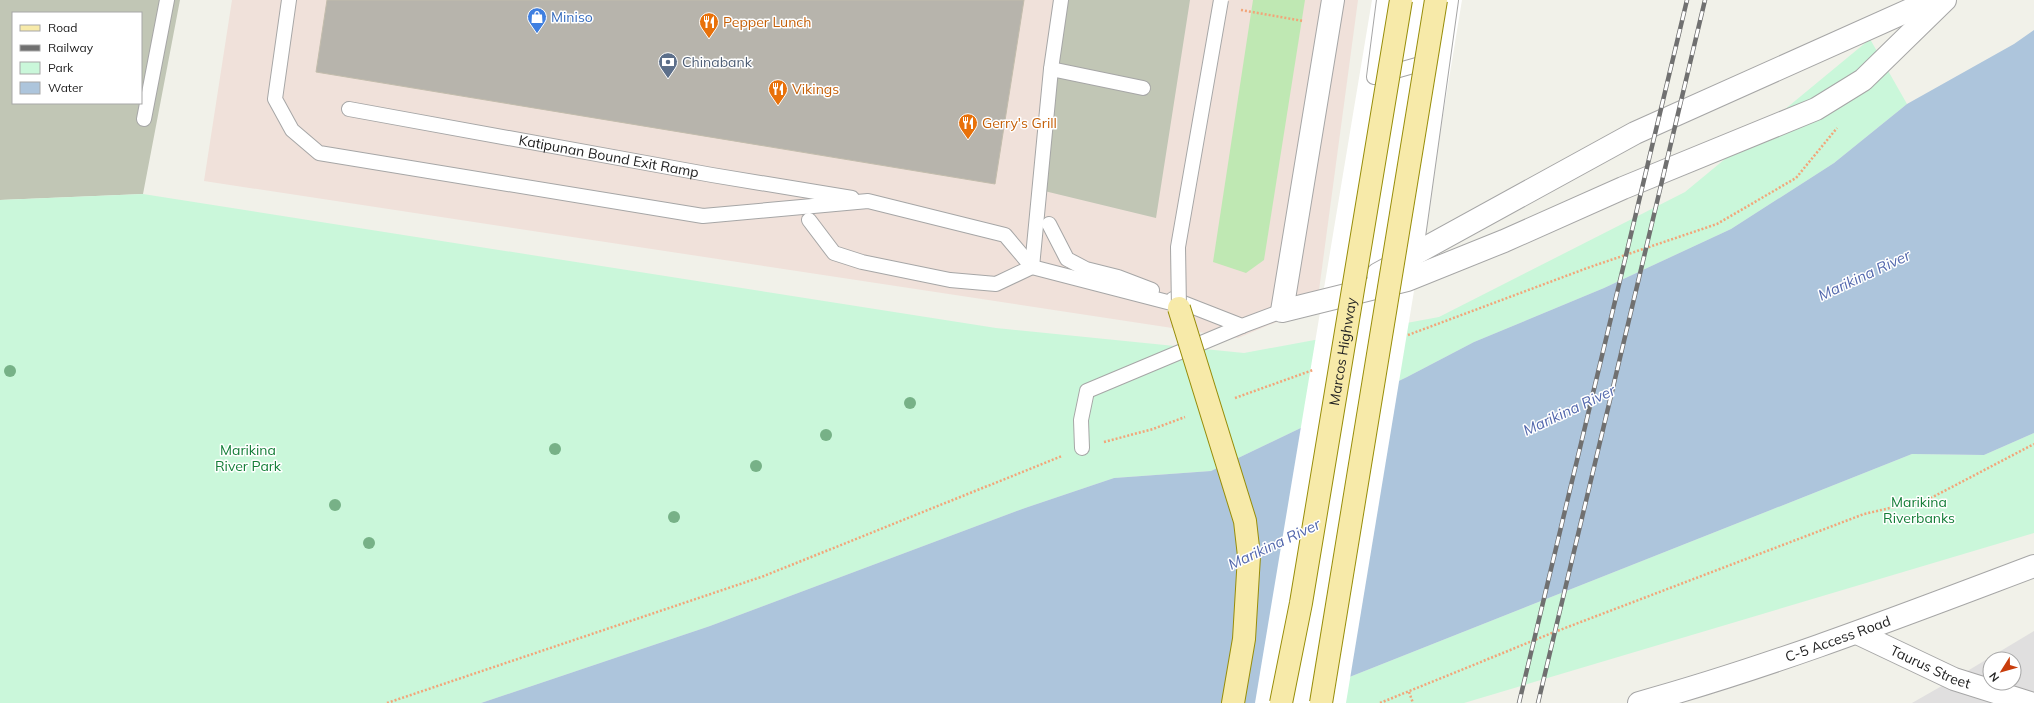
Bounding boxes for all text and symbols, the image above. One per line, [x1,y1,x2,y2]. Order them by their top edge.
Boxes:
shop icon: Miniso [526,6,548,34]
place label: Miniso [551,8,593,26]
restaurant icon: Pepper Lunch [698,11,720,39]
legend [12,12,142,104]
place label: Pepper Lunch [723,13,811,31]
text: Road [48,20,77,35]
text: Railway [48,40,94,55]
bank icon: Chinabank [657,51,679,79]
place label: Chinabank [682,53,753,71]
text: Park [48,60,74,75]
restaurant icon: Vikings [767,78,789,106]
text: Water [48,80,84,95]
place label: Vikings [792,80,839,98]
restaurant icon: Gerry's Grill [957,112,979,140]
place label: Gerry's Grill [982,114,1057,132]
street label: Katipunan Bound Exit Ramp [517,131,700,181]
water label: Marikina River [1815,245,1914,305]
street label: Marcos Highway [1325,295,1361,407]
water label: Marikina River [1520,380,1619,440]
park label: Marikina River Park [215,441,282,475]
park label: Marikina Riverbanks [1883,493,1955,527]
water label: Marikina River [1225,514,1324,574]
street label: C-5 Access Road [1783,612,1893,666]
street label: Taurus Street [1887,641,1973,693]
north arrow [1982,651,2022,691]
text: N [1986,669,2002,685]

